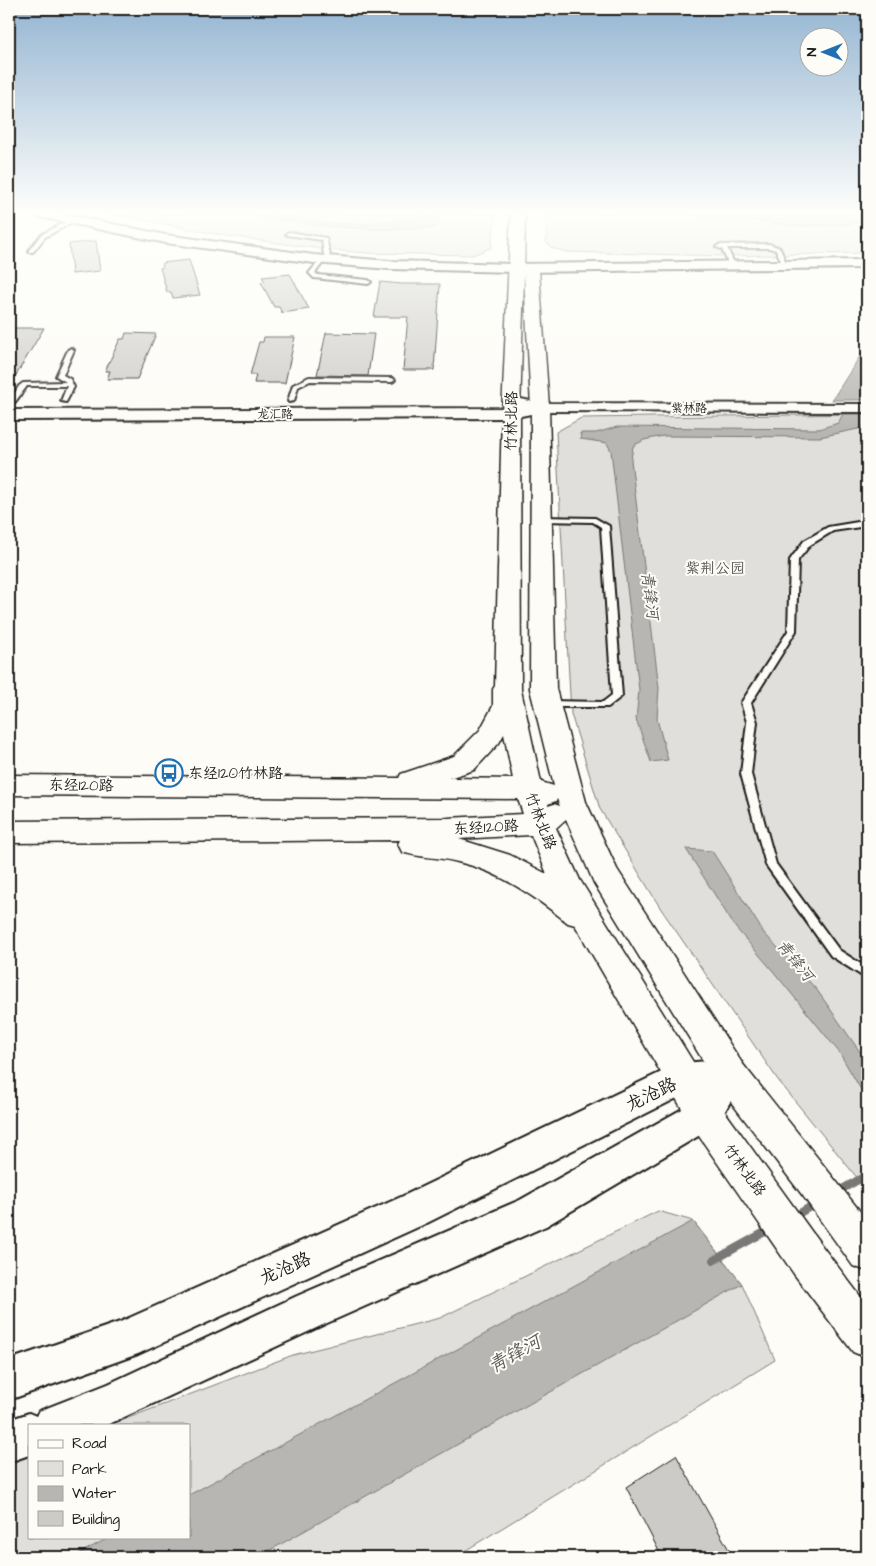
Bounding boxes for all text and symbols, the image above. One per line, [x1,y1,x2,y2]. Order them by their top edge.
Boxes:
north arrow [798,28,848,78]
text: N [802,47,822,56]
street label: 竹林北路 [500,391,523,451]
street label: 紫林路 [671,400,707,417]
street label: 龙汇路 [257,406,293,423]
park label: 紫荆公园 [685,558,745,579]
water label: 青锋河 [636,570,664,623]
bus stop icon: 东经120竹林路 [154,758,184,788]
place label: 东经120竹林路 [188,763,283,784]
street label: 东经120路 [48,774,114,797]
street label: 竹林北路 [520,789,561,853]
street label: 东经120路 [453,815,519,840]
water label: 青锋河 [772,935,821,989]
street label: 龙沧路 [621,1071,681,1118]
street label: 竹林北路 [718,1140,771,1201]
street label: 龙沧路 [255,1246,315,1291]
water label: 青锋河 [483,1327,549,1380]
legend [28,1424,190,1538]
text: Road [72,1433,107,1454]
text: Park [72,1459,107,1480]
text: Water [72,1483,116,1504]
text: Building [72,1509,120,1531]

